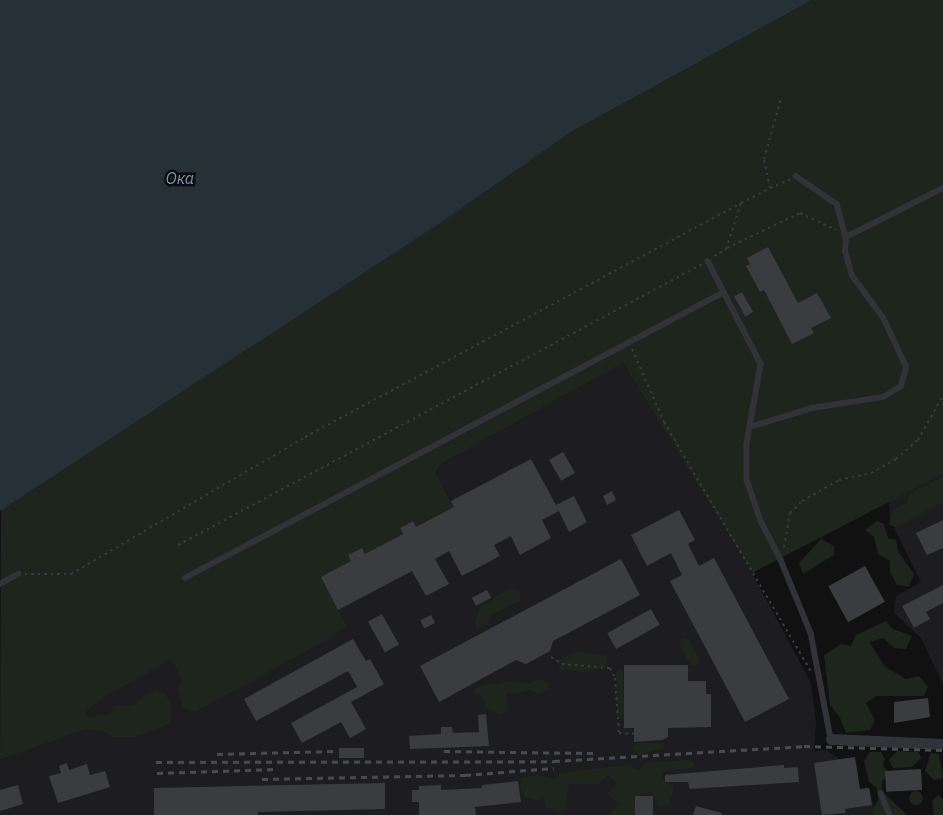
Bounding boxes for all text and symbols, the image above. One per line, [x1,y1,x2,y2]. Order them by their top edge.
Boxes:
water label: Ока [166,168,194,188]

